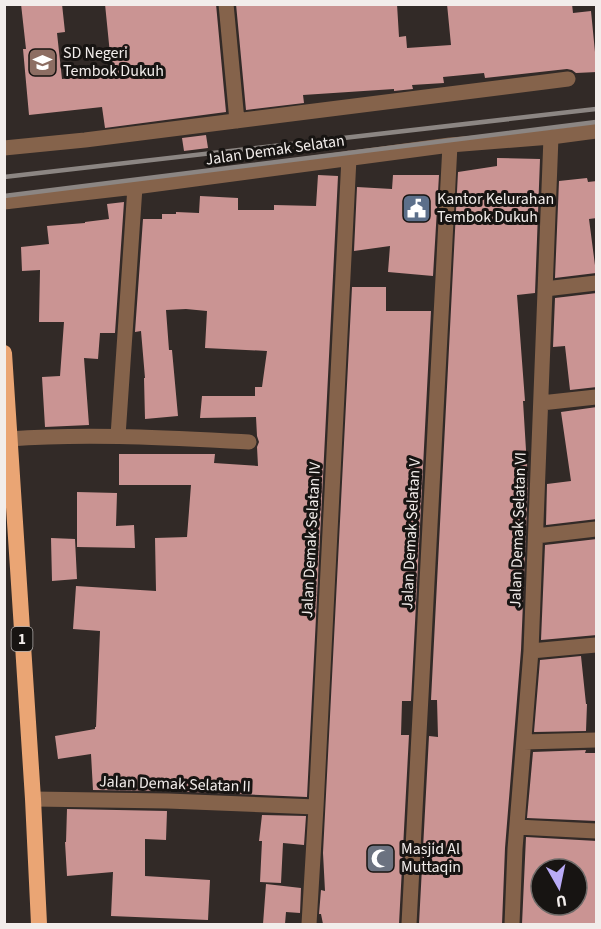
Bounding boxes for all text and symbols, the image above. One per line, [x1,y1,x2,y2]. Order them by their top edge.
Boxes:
place label: SD Negeri Tembok Dukuh [63,42,164,82]
school or university icon: SD Negeri Tembok Dukuh [26,46,58,78]
street label: Jalan Demak Selatan [204,129,346,171]
place label: Kantor Kelurahan Tembok Dukuh [437,188,554,228]
public building icon: Kantor Kelurahan Tembok Dukuh [400,192,432,224]
street label: Jalan Demak Selatan VI [504,452,532,608]
street label: Jalan Demak Selatan V [396,457,426,610]
street label: Jalan Demak Selatan IV [296,461,326,618]
road number: 1 [12,627,32,651]
street label: Jalan Demak Selatan II [99,770,251,798]
place label: Masjid Al Muttaqin [401,838,461,878]
mosque icon: Masjid Al Muttaqin [364,842,396,874]
north arrow [529,857,589,917]
text: U [554,889,568,913]

